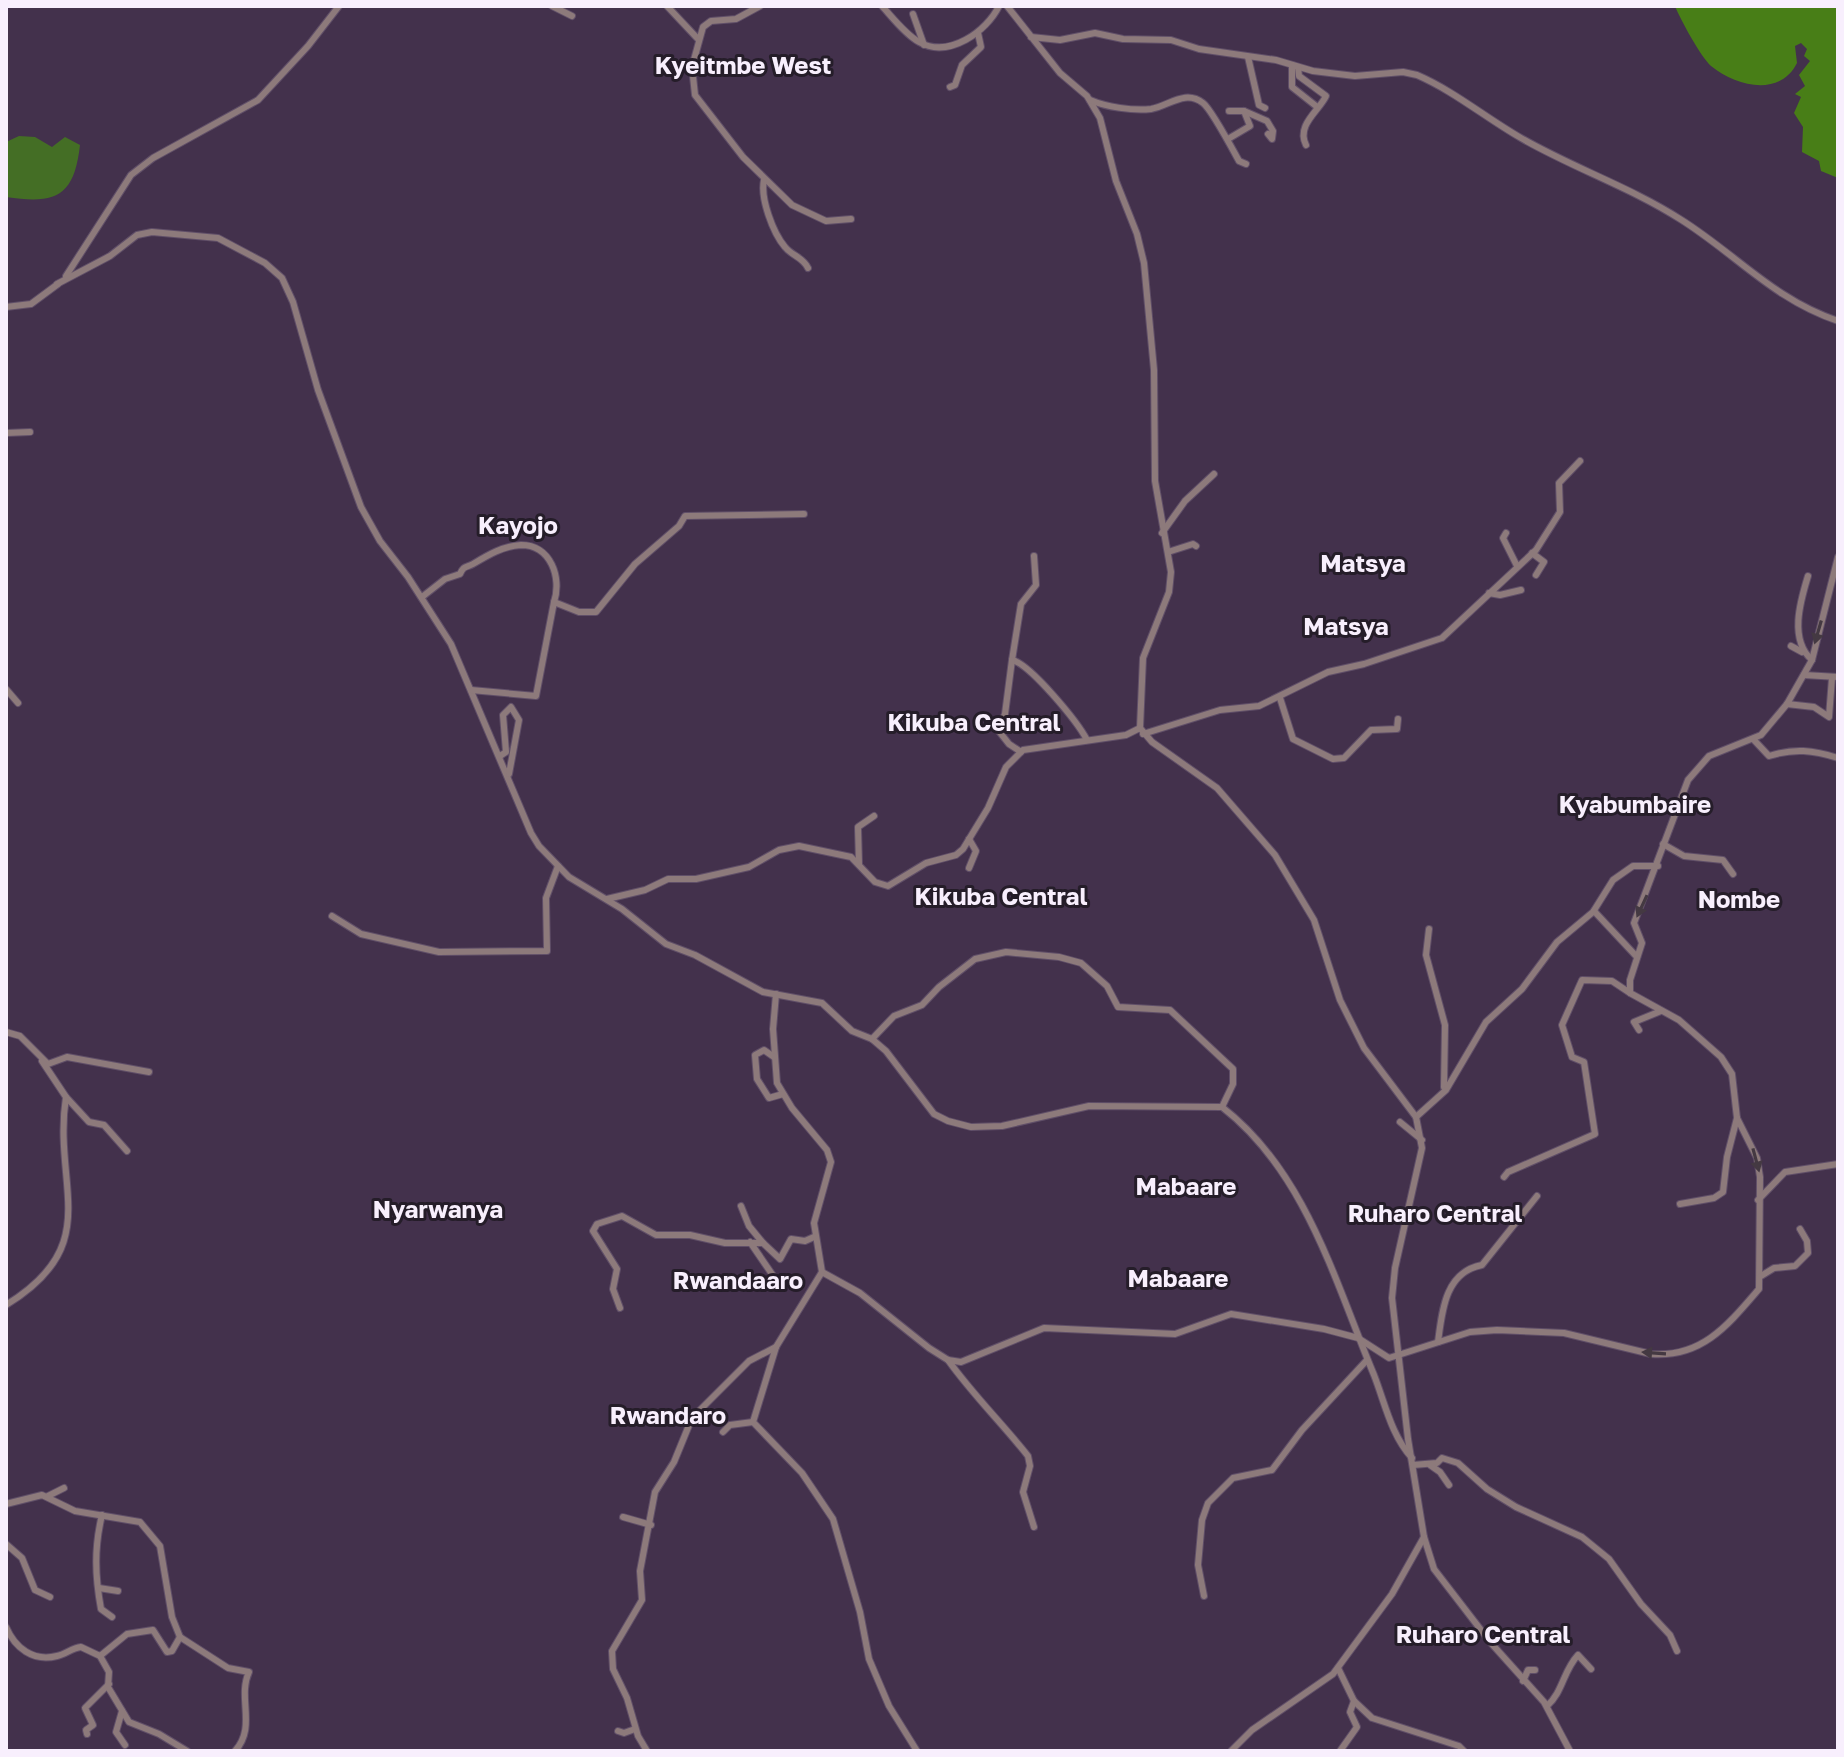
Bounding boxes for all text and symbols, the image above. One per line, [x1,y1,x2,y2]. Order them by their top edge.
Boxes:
district label: Kyeitmbe West [655,50,831,79]
district label: Kayojo [478,510,558,539]
district label: Matsya [1320,548,1406,577]
district label: Matsya [1303,611,1389,640]
one-way arrow [1811,621,1824,645]
district label: Kikuba Central [887,707,1061,736]
district label: Kyabumbaire [1559,789,1711,818]
district label: Kikuba Central [914,881,1088,910]
district label: Nombe [1698,884,1780,913]
one-way arrow [1635,895,1649,918]
one-way arrow [1750,1149,1763,1173]
district label: Mabaare [1135,1171,1237,1200]
district label: Nyarwanya [373,1194,503,1223]
district label: Ruharo Central [1348,1198,1522,1227]
district label: Mabaare [1127,1263,1229,1292]
district label: Rwandaaro [673,1265,803,1294]
one-way arrow [1641,1346,1666,1359]
district label: Rwandaro [610,1400,726,1429]
district label: Ruharo Central [1396,1619,1570,1648]

